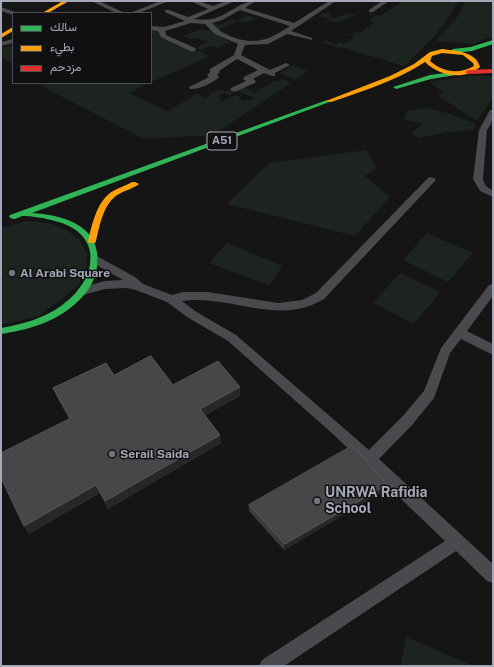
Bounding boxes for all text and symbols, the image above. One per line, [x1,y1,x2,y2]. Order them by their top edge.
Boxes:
legend [12,12,152,84]
text: سالك [50,20,77,34]
text: بطيء [50,40,74,54]
text: مزدحم [50,60,81,74]
road number: A51 [207,132,237,150]
place label: Al Arabi Square [20,266,110,280]
marker: Al Arabi Square [7,268,17,278]
place label: Serail Saida [120,447,189,461]
marker: Serail Saida [107,449,117,459]
place label: UNRWA Rafidia School [325,485,428,518]
marker: UNRWA Rafidia School [312,496,322,506]

